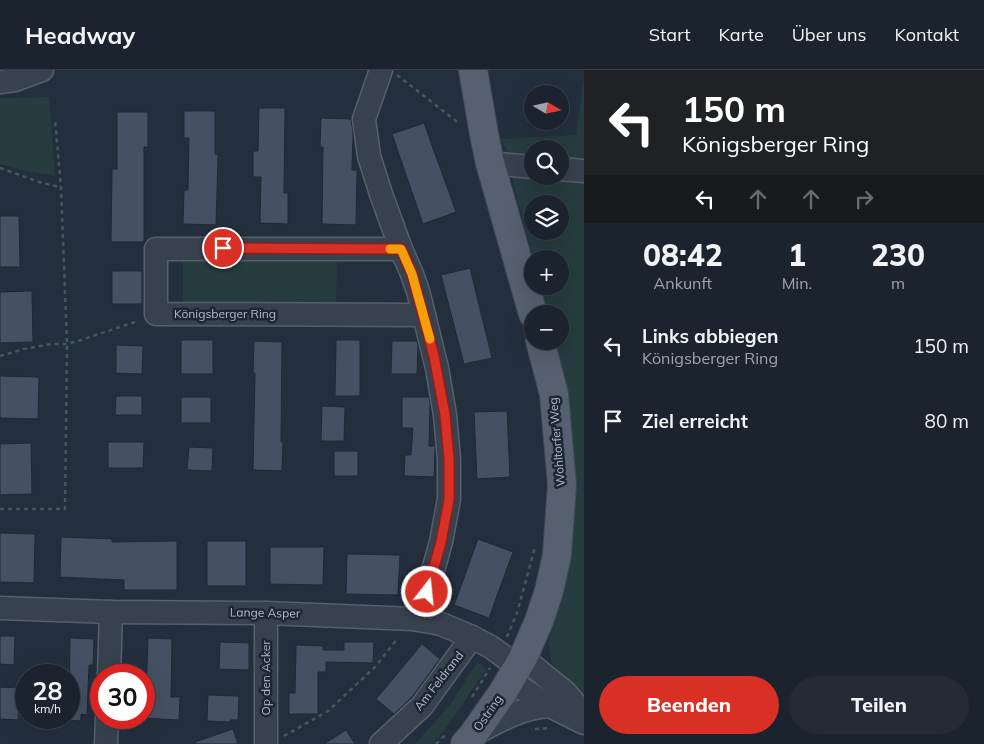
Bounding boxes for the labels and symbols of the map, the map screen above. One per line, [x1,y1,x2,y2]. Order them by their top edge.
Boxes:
north arrow [524,85,569,130]
pin [202,227,244,269]
street label: Königsberger Ring [174,306,276,321]
street label: Wohltorfer Weg [545,397,568,487]
position arrow [400,565,452,617]
street label: Lange Asper [230,604,301,621]
street label: Op den Acker [258,640,273,716]
street label: Am Feldrand [411,648,466,713]
speed limit sign: 30 [90,664,155,729]
street label: Ostring [470,692,505,734]

